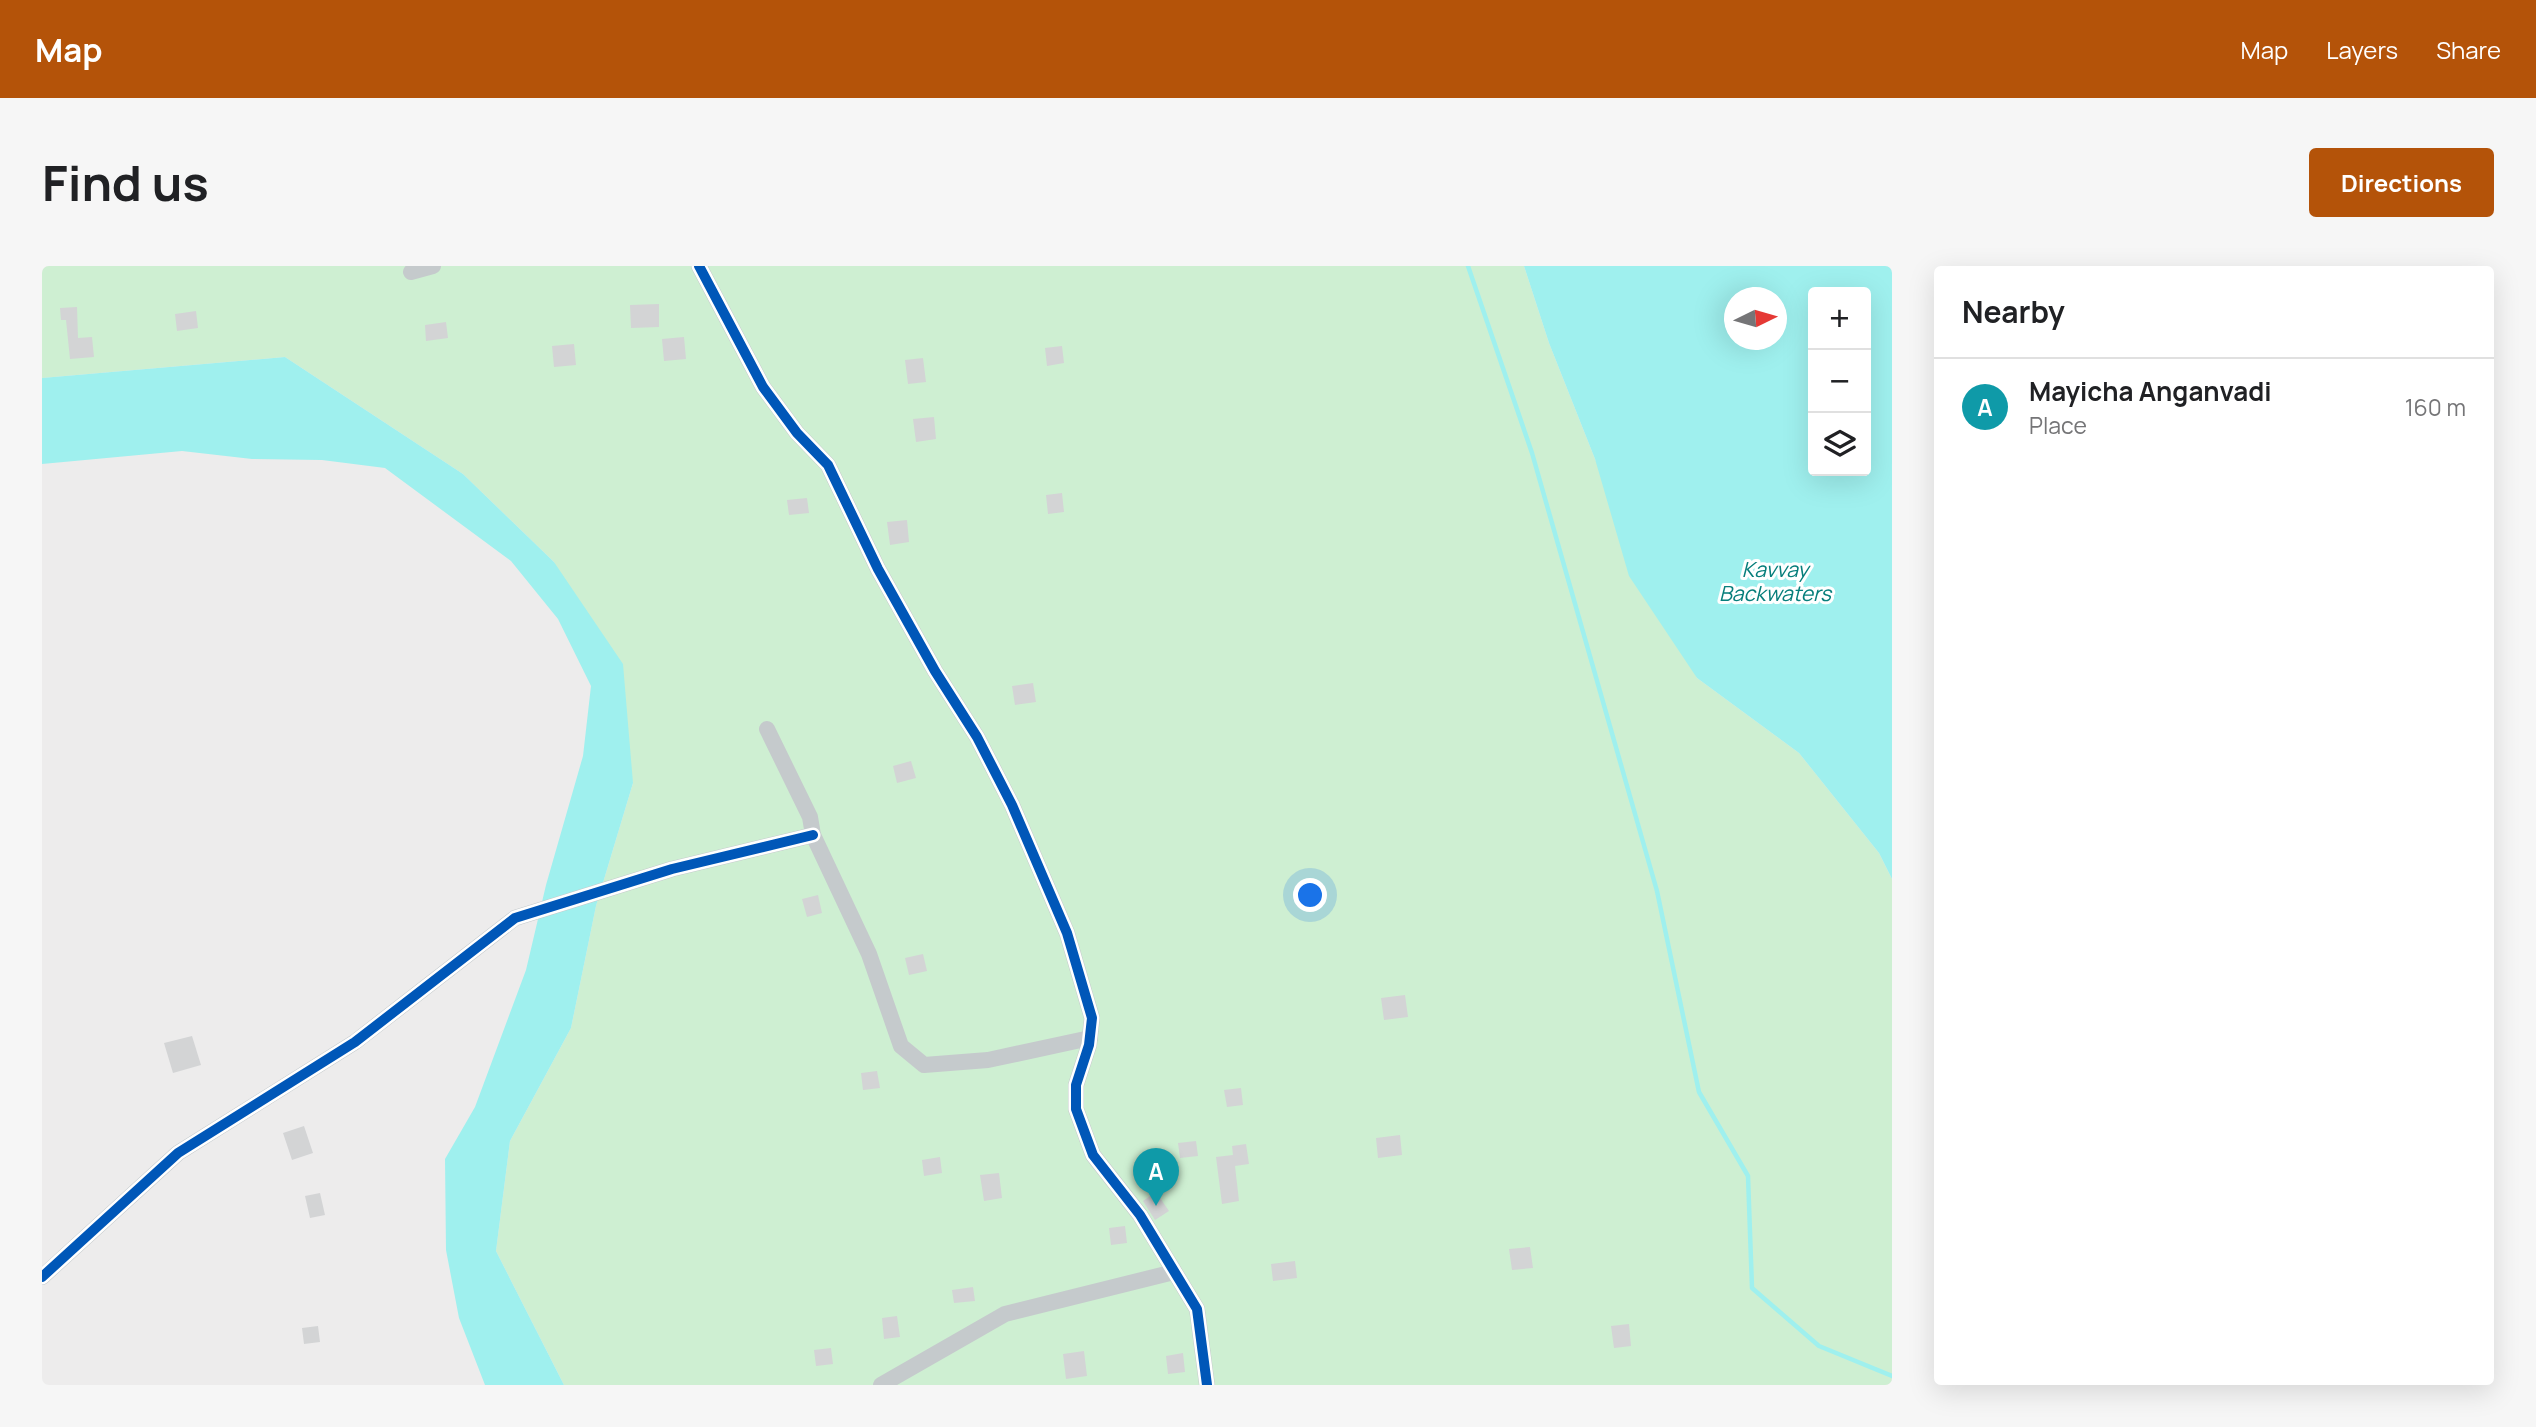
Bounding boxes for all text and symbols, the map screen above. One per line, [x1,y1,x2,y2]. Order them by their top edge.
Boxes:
text: Map [35,27,103,72]
text: Map [2241,33,2288,66]
text: Layers [2326,33,2398,66]
text: Share [2436,33,2501,66]
button: Directions [2309,148,2494,217]
text: Find us [42,149,209,216]
north arrow [1724,287,1787,350]
map controls [1808,287,1871,476]
button: + [1808,287,1871,350]
text: Nearby [1962,291,2065,332]
button: − [1808,350,1871,413]
text: Mayicha Anganvadi [2029,373,2272,409]
text: A [1977,391,1993,423]
text: 160 m [2405,391,2466,423]
text: Place [2029,409,2087,441]
button: layers [1808,413,1871,476]
water label: Kavvay Backwaters [1719,555,1833,607]
your location [1293,878,1327,912]
pin: A [1133,1148,1179,1206]

